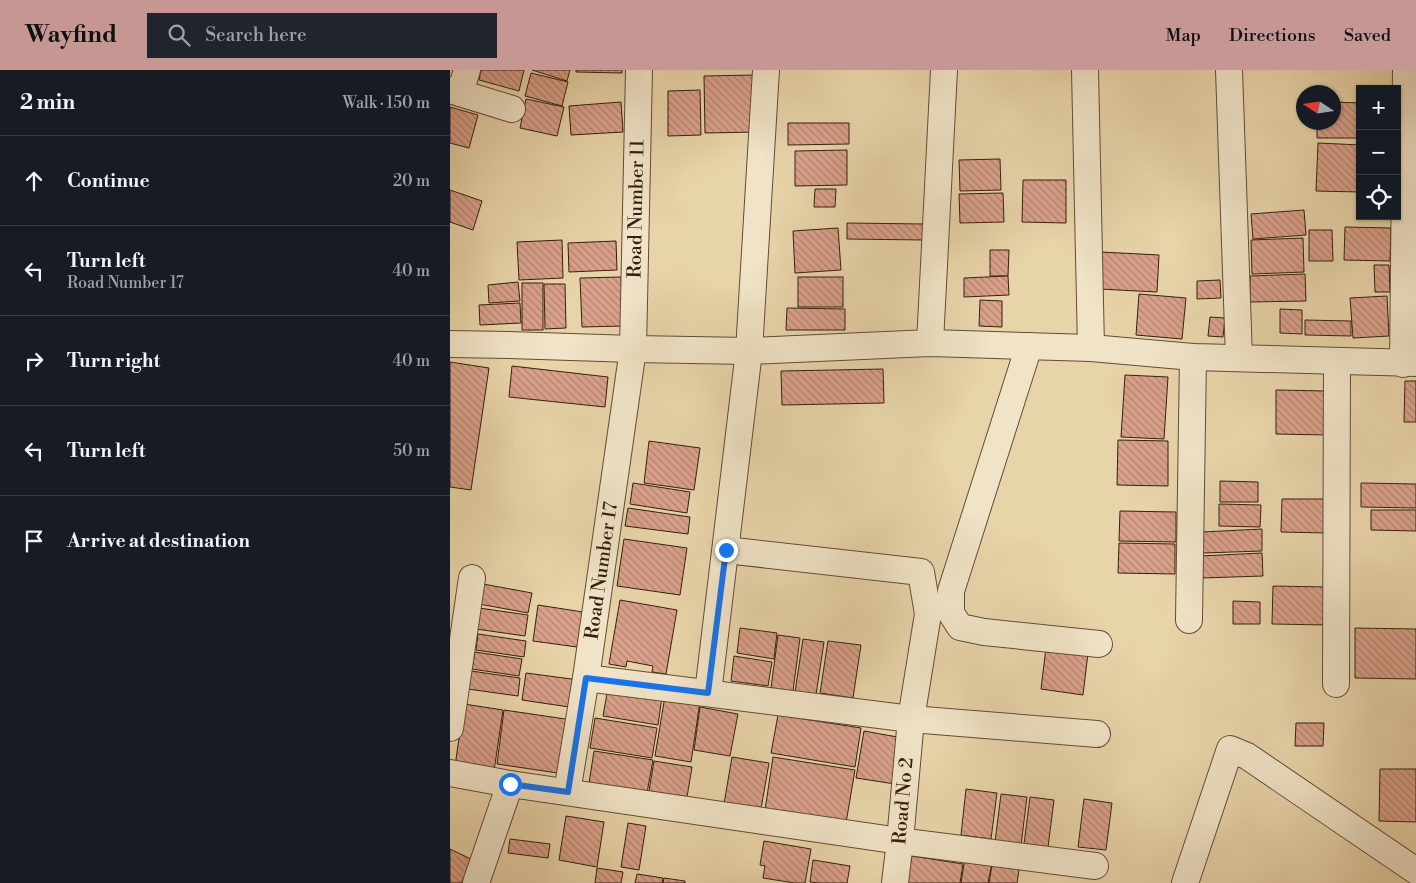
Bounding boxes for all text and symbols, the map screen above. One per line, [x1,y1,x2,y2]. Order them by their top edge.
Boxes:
search box [147,13,497,58]
text: Wayfind [25,20,117,50]
icon: search [165,21,193,49]
text: Search here [205,23,307,47]
text: Map [1165,24,1201,47]
text: Directions [1229,24,1316,47]
text: Saved [1344,24,1391,47]
north arrow [1296,85,1341,130]
map controls [1356,85,1401,220]
button: + [1356,85,1401,130]
text: 2 min [20,90,75,116]
text: Walk · 150 m [342,93,430,113]
button: − [1356,130,1401,175]
street label: Road Number 11 [623,139,650,279]
icon: ahead [20,167,48,195]
text: Continue [67,169,150,193]
text: 20 m [393,171,430,191]
button: locate [1356,175,1401,220]
text: Turn left [67,249,146,273]
icon: left [20,257,48,285]
text: 40 m [393,261,430,281]
text: Road Number 17 [67,273,184,293]
icon: right [20,347,48,375]
text: Turn right [67,349,160,373]
text: 40 m [393,351,430,371]
icon: left [20,437,48,465]
text: Turn left [67,439,146,463]
text: 50 m [393,441,430,461]
street label: Road Number 17 [580,500,623,641]
icon: arrive [20,527,48,555]
text: Arrive at destination [67,529,250,553]
route end [715,539,738,562]
street label: Road No 2 [887,756,919,846]
route start [499,773,522,796]

